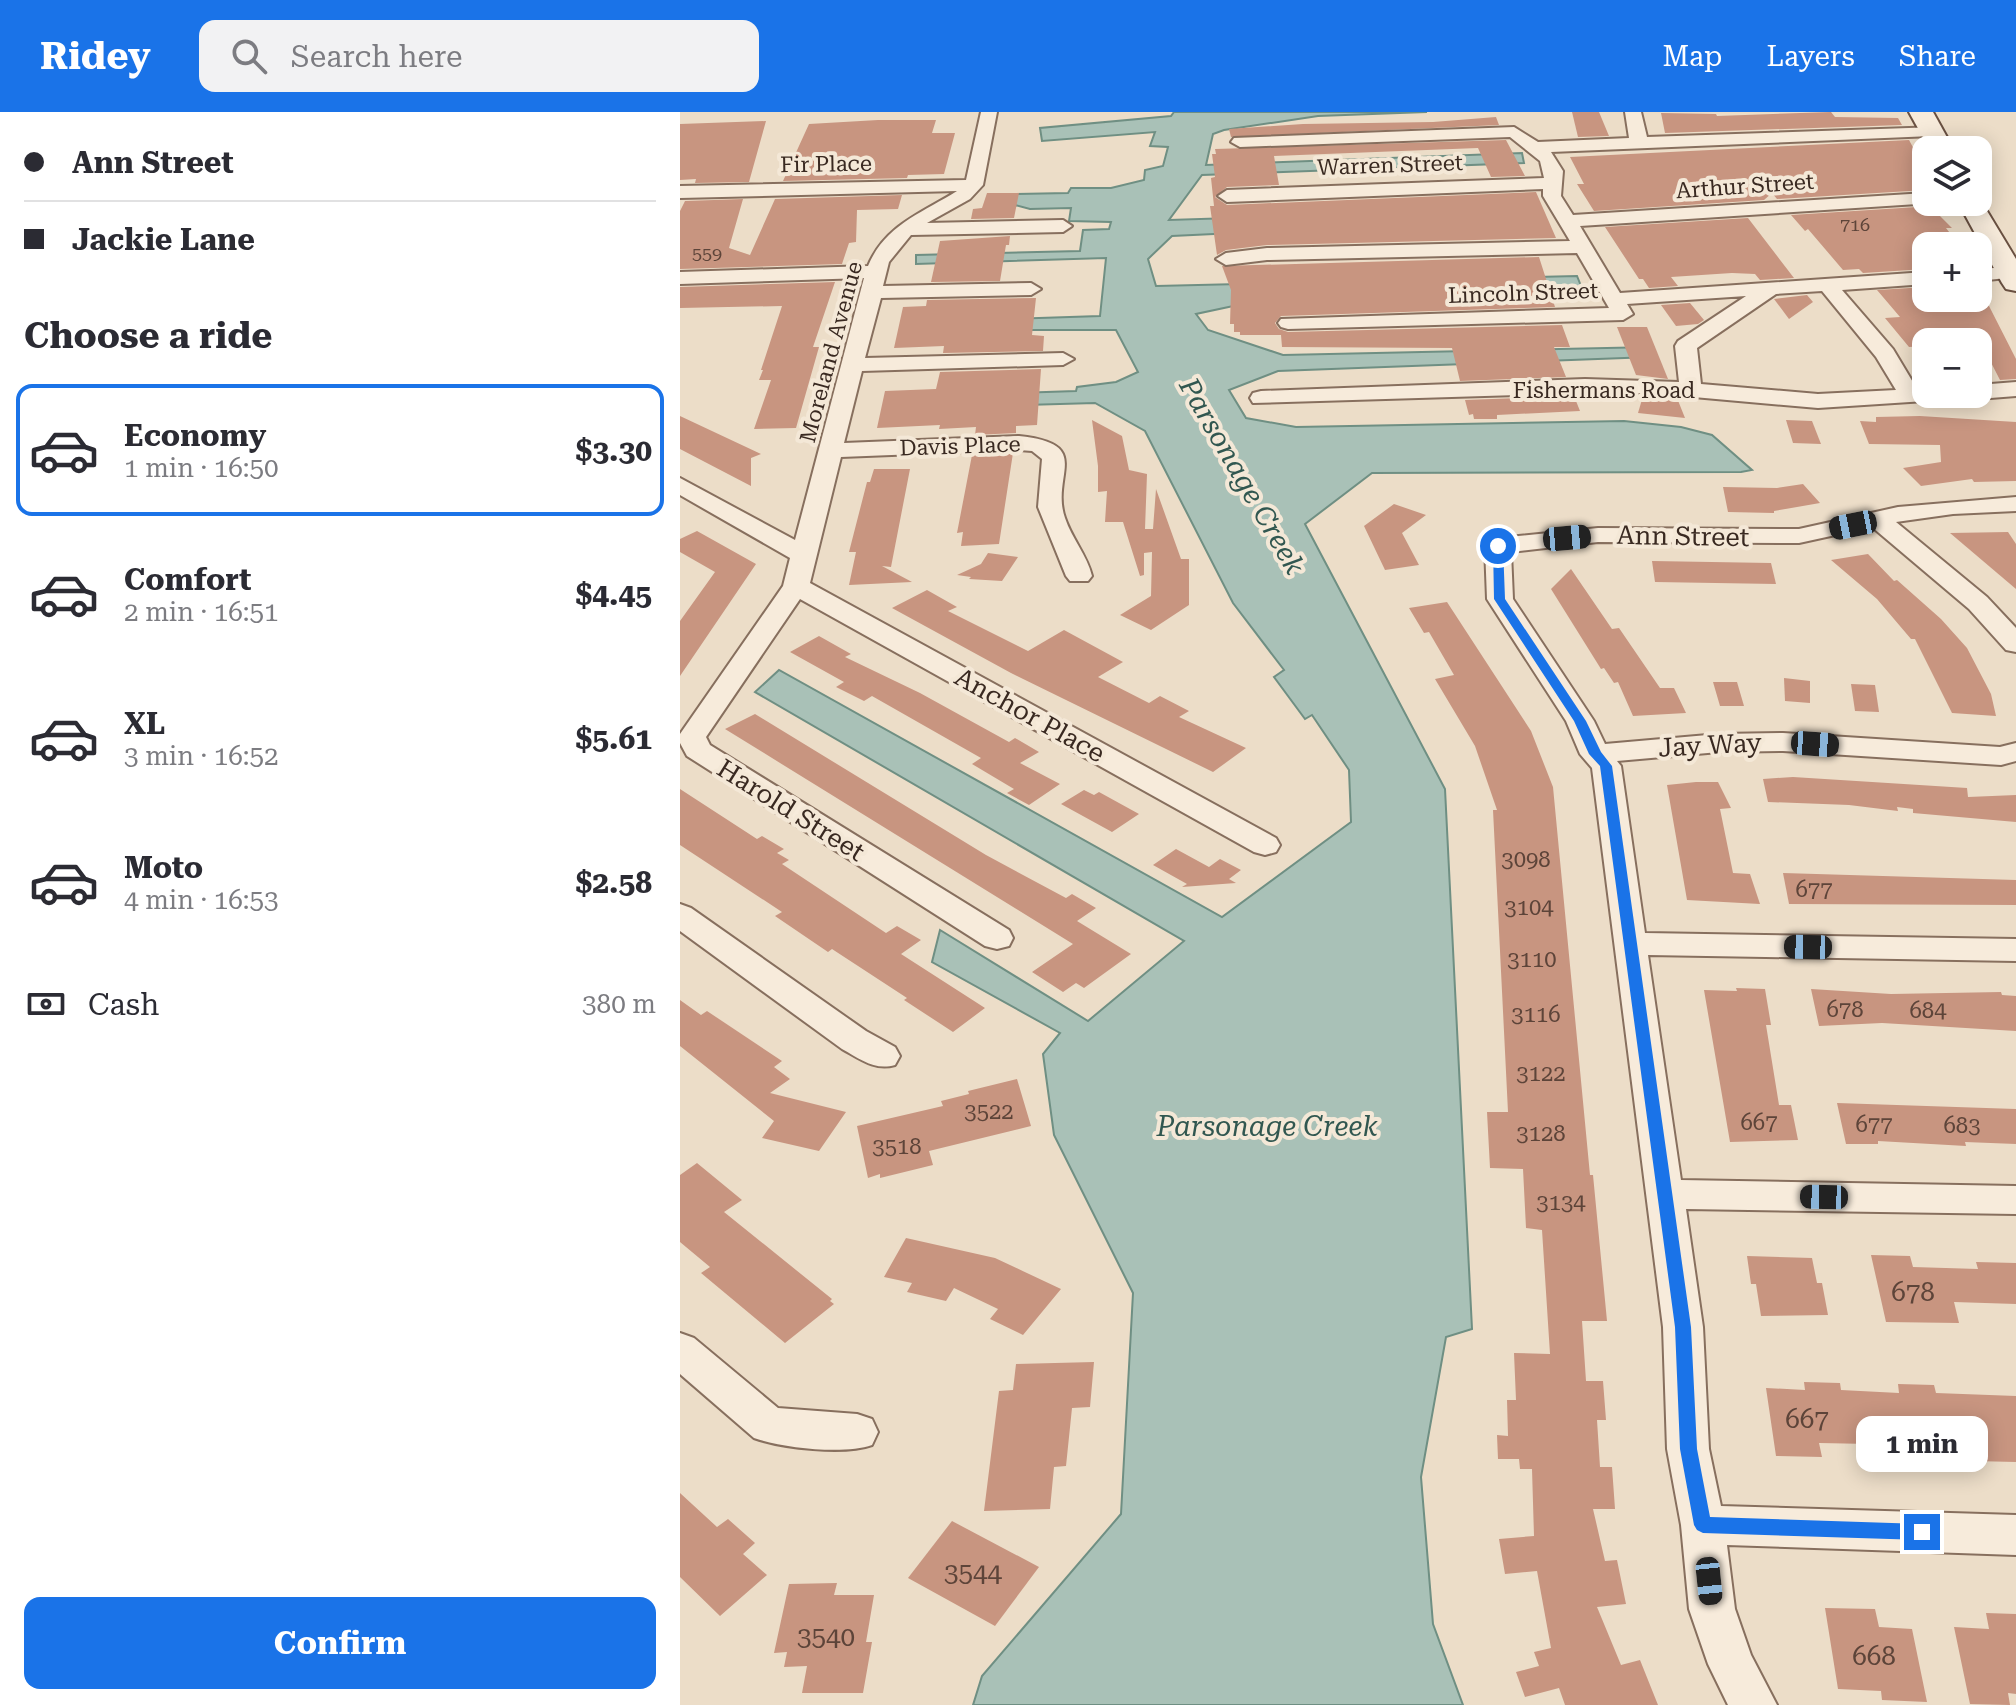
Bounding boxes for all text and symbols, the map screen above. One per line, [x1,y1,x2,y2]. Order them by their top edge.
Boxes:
search box [199,20,759,92]
text: Ridey [40,34,151,78]
icon: search [227,34,271,78]
text: Search here [291,39,463,74]
text: Map [1663,40,1722,73]
text: Layers [1766,40,1855,73]
text: Share [1899,40,1976,73]
map controls [1912,136,1992,408]
button: layers [1912,136,1992,216]
text: Ann Street [72,145,234,180]
street label: Warren Street [1317,150,1463,180]
street label: Fir Place [780,151,872,177]
street label: Arthur Street [1675,169,1815,203]
house number: 716 [1840,214,1870,235]
text: Jackie Lane [72,222,255,257]
button: + [1912,232,1992,312]
house number: 559 [692,243,722,264]
street label: Moreland Avenue [795,259,867,445]
street label: Lincoln Street [1447,278,1599,308]
text: Choose a ride [24,315,272,357]
button: − [1912,328,1992,408]
water label: Parsonage Creek [1172,371,1312,581]
street label: Fishermans Road [1513,378,1695,403]
icon: car [28,414,100,486]
text: Economy [124,418,266,453]
street label: Davis Place [899,431,1021,461]
text: $3.30 [575,433,652,468]
text: 1 min · 16:50 [124,453,279,483]
car [1827,509,1879,541]
street label: Ann Street [1616,520,1750,552]
car [1542,524,1592,552]
route start [1480,528,1516,564]
icon: car [28,558,100,630]
text: Comfort [124,562,251,597]
text: $4.45 [575,577,652,612]
text: 2 min · 16:51 [124,597,279,627]
street label: Anchor Place [950,661,1110,769]
icon: car [28,702,100,774]
text: XL [124,706,165,741]
text: $5.61 [575,721,652,756]
street label: Jay Way [1658,727,1763,763]
car [1790,730,1840,758]
text: 3 min · 16:52 [124,741,279,771]
street label: Harold Street [712,753,870,867]
icon: car [28,846,100,918]
house number: 3098 [1501,847,1551,872]
text: Moto [124,850,203,885]
text: $2.58 [575,865,652,900]
house number: 677 [1796,877,1832,902]
text: 4 min · 16:53 [124,885,279,915]
house number: 3104 [1504,895,1554,920]
car [1784,935,1832,959]
house number: 3110 [1507,947,1557,972]
icon: cash [24,982,68,1026]
text: Cash [88,987,159,1022]
text: 380 m [582,989,656,1019]
house number: 678 [1827,997,1863,1022]
house number: 684 [1910,998,1947,1023]
house number: 3116 [1511,1002,1561,1027]
house number: 3122 [1516,1061,1566,1086]
house number: 3522 [964,1099,1014,1124]
water label: Parsonage Creek [1155,1110,1378,1143]
house number: 667 [1741,1110,1777,1135]
house number: 677 [1856,1112,1892,1137]
house number: 683 [1944,1113,1980,1138]
house number: 3128 [1516,1121,1566,1146]
house number: 3518 [872,1134,922,1159]
car [1800,1185,1848,1209]
house number: 3134 [1536,1190,1586,1215]
house number: 678 [1891,1277,1935,1307]
house number: 667 [1785,1404,1829,1434]
callout: 1 min [1856,1416,1988,1472]
text: 1 min [1886,1429,1958,1459]
route end [1904,1514,1940,1550]
car [1695,1556,1723,1606]
house number: 3544 [944,1558,1003,1588]
button: Confirm [24,1597,656,1689]
house number: 3540 [797,1622,855,1652]
house number: 668 [1852,1641,1896,1671]

